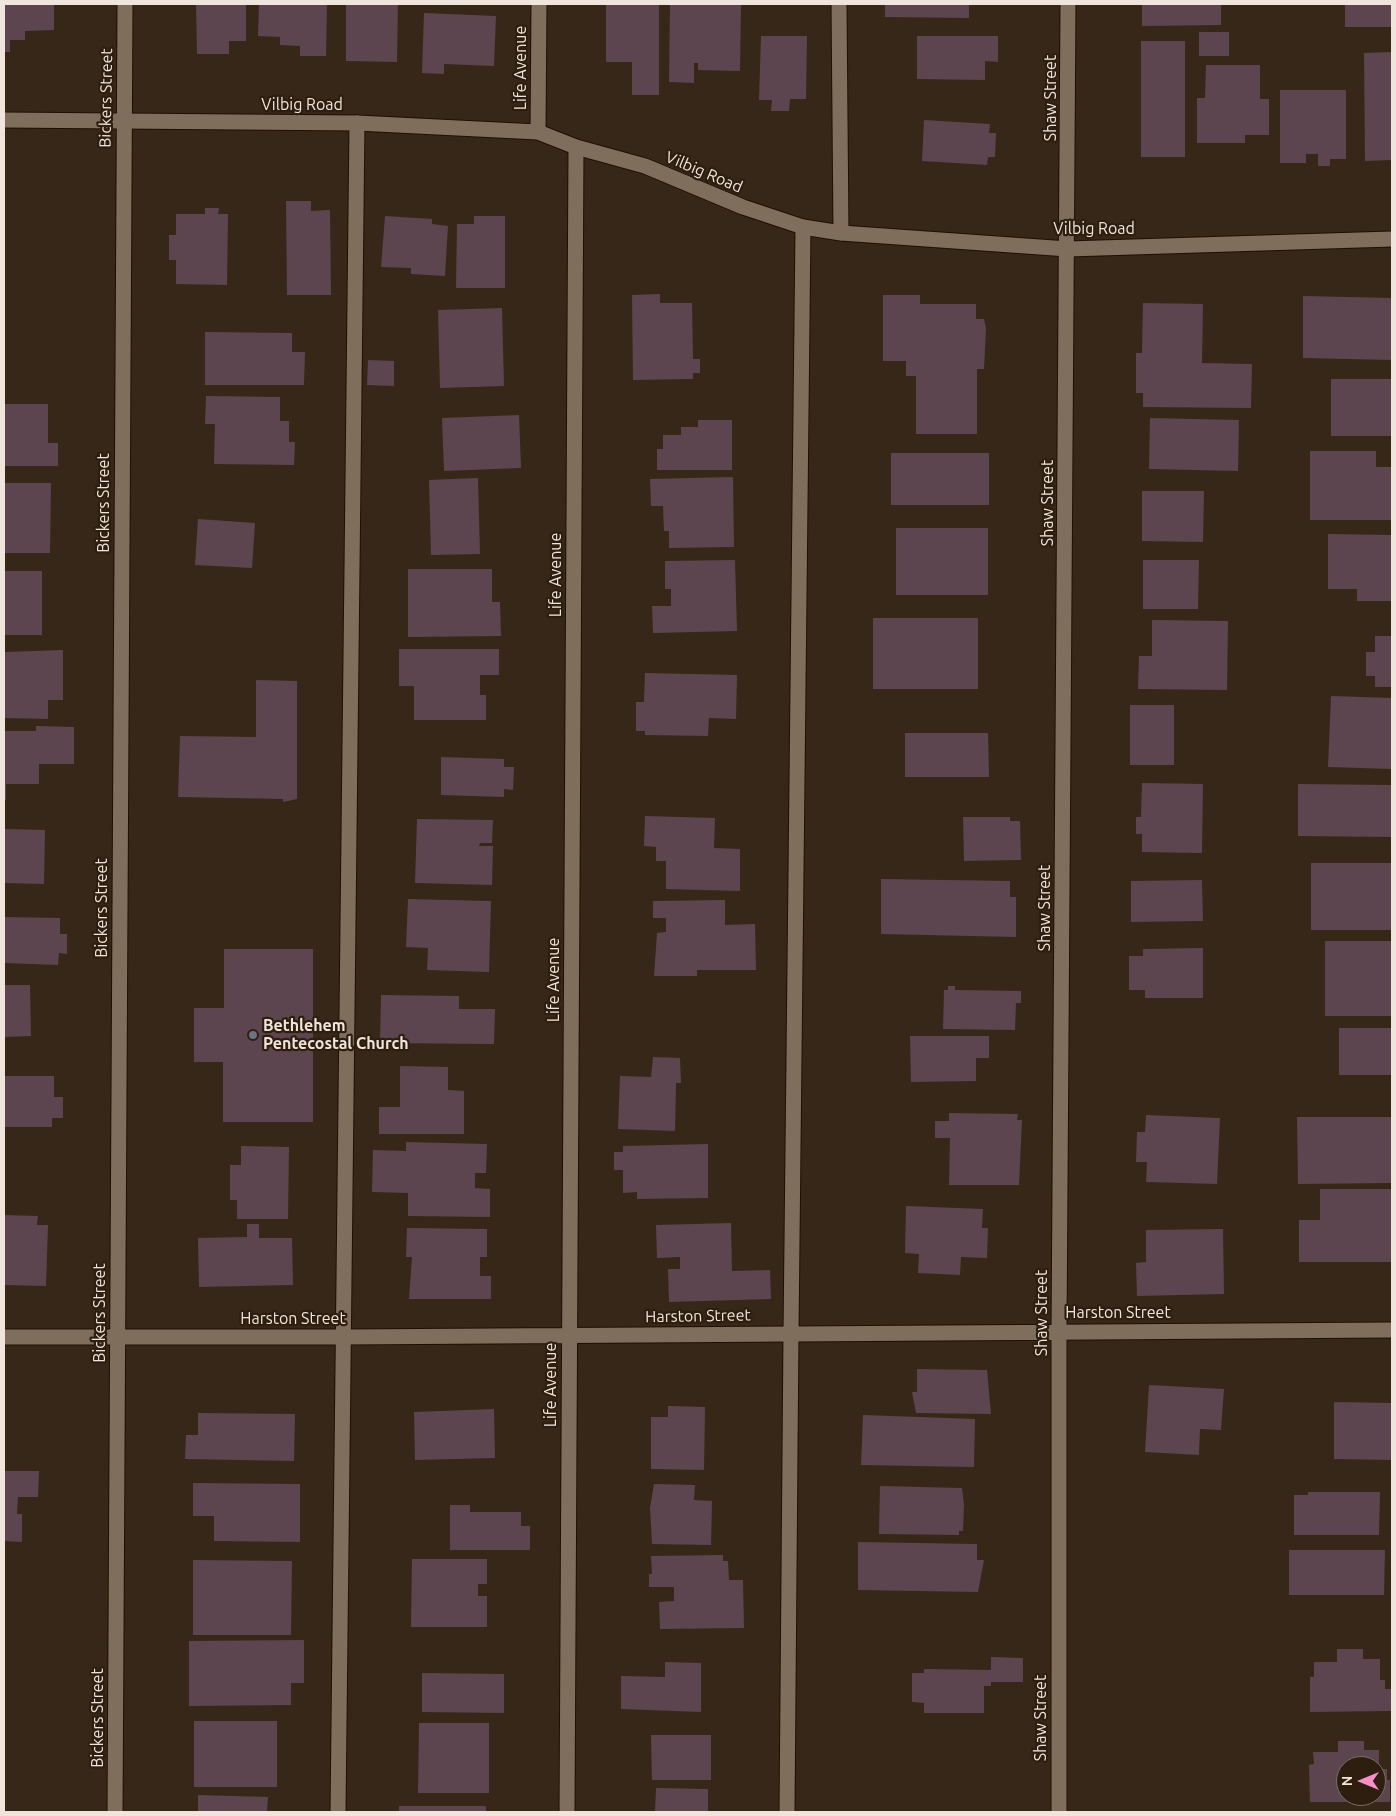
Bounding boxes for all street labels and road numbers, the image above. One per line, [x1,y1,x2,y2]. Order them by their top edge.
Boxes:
street label: Life Avenue [511,26,531,110]
street label: Bickers Street [96,48,116,148]
street label: Shaw Street [1041,55,1061,141]
street label: Vilbig Road [261,95,343,115]
street label: Vilbig Road [663,147,745,197]
street label: Vilbig Road [1053,219,1135,239]
street label: Bickers Street [94,453,114,553]
street label: Shaw Street [1038,460,1058,546]
street label: Life Avenue [546,533,566,617]
street label: Bickers Street [92,858,112,958]
street label: Shaw Street [1035,865,1055,951]
street label: Life Avenue [544,938,564,1022]
street label: Bickers Street [90,1263,110,1363]
street label: Shaw Street [1032,1270,1052,1356]
street label: Harston Street [1065,1303,1171,1323]
street label: Harston Street [645,1305,751,1327]
street label: Harston Street [240,1309,346,1329]
street label: Life Avenue [541,1343,561,1427]
street label: Bickers Street [88,1668,108,1768]
street label: Shaw Street [1031,1675,1051,1761]

